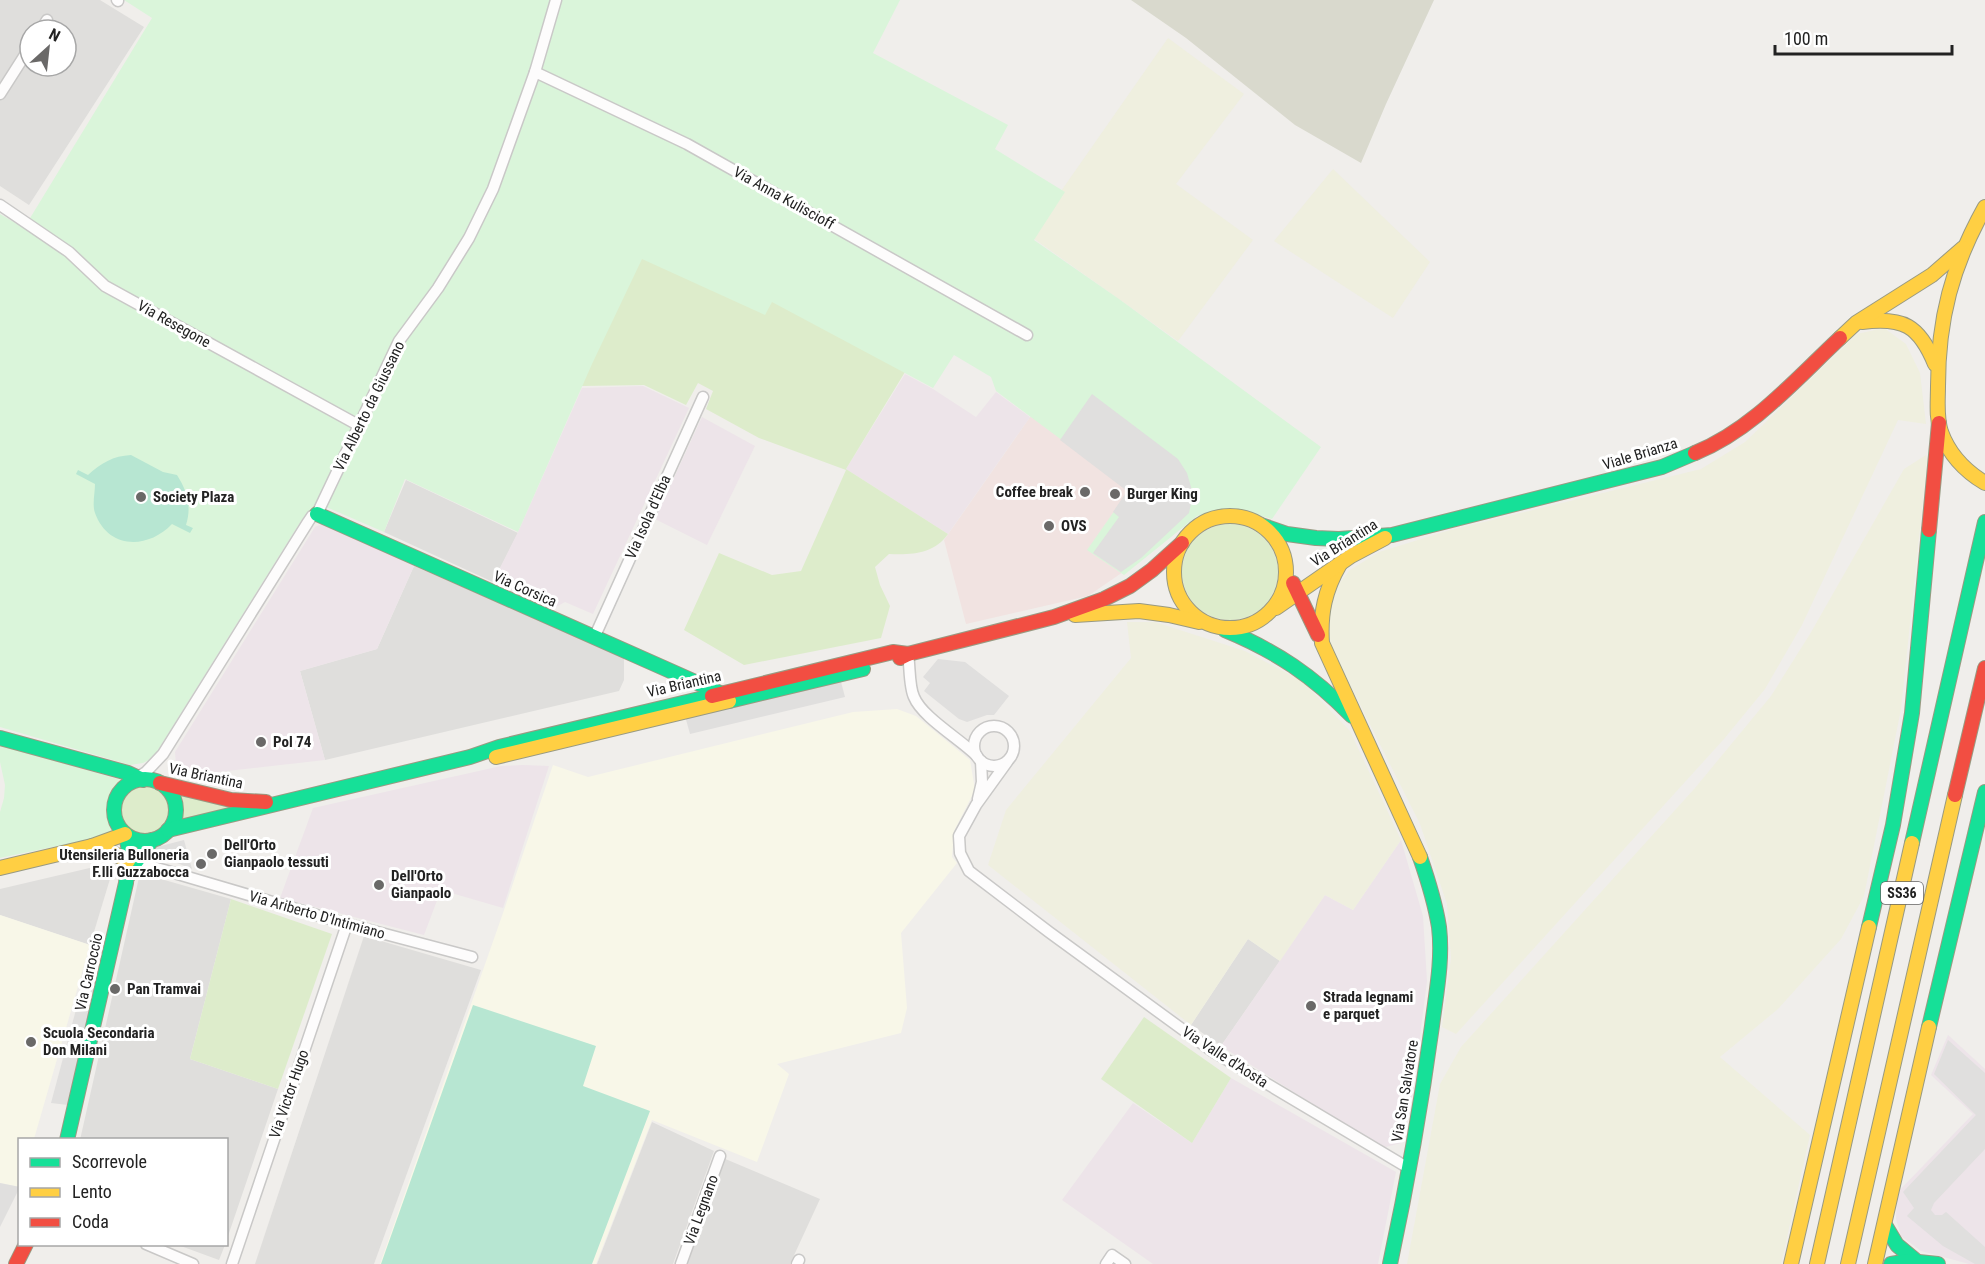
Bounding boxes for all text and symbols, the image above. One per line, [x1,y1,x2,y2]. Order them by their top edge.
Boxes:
north arrow [18,18,78,78]
scale bar [1775,18,1952,56]
text: N [46,24,63,46]
text: 100 m [1784,28,1828,49]
street label: Via Anna Kuliscioff [730,163,838,233]
street label: Via Resegone [134,297,214,351]
street label: Via Alberto da Giussano [330,338,408,474]
street label: Viale Brianza [1600,434,1680,474]
street label: Via Isola d'Elba [621,472,675,562]
place label: Coffee break [996,483,1074,501]
marker: Coffee break [1078,485,1092,499]
place label: Burger King [1127,485,1198,503]
marker: Burger King [1108,487,1122,501]
place label: Society Plaza [153,488,234,506]
marker: Society Plaza [134,490,148,504]
street label: Via Briantina [1307,515,1381,571]
place label: OVS [1061,517,1087,535]
marker: OVS [1042,519,1056,533]
street label: Via Corsica [491,567,559,611]
street label: Via Briantina [645,667,723,701]
place label: Pol 74 [273,733,312,751]
marker: Pol 74 [254,735,268,749]
street label: Via Briantina [167,759,245,793]
place label: Dell'Orto Gianpaolo tessuti [224,836,329,871]
place label: Utensileria Bulloneria F.lli Guzzabocca [59,846,189,881]
marker: Dell'Orto Gianpaolo tessuti [205,847,219,861]
marker: Utensileria Bulloneria F.lli Guzzabocca [194,857,208,871]
place label: Dell'Orto Gianpaolo [391,867,451,902]
marker: Dell'Orto Gianpaolo [372,878,386,892]
road number: SS36 [1881,882,1923,904]
street label: Via Ariberto D'Intimiano [247,887,387,943]
street label: Via Carroccio [71,931,107,1013]
place label: Pan Tramvai [127,980,201,998]
marker: Pan Tramvai [108,982,122,996]
place label: Strada legnami e parquet [1323,988,1413,1023]
marker: Strada legnami e parquet [1304,999,1318,1013]
street label: Via Valle d'Aosta [1179,1023,1271,1091]
place label: Scuola Secondaria Don Milani [43,1024,154,1059]
marker: Scuola Secondaria Don Milani [24,1035,38,1049]
street label: Via San Salvatore [1388,1039,1422,1143]
street label: Via Victor Hugo [265,1047,313,1141]
legend [18,1138,228,1246]
text: Scorrevole [72,1151,147,1172]
street label: Via Legnano [680,1172,722,1248]
text: Lento [72,1181,112,1202]
text: Coda [72,1211,109,1232]

